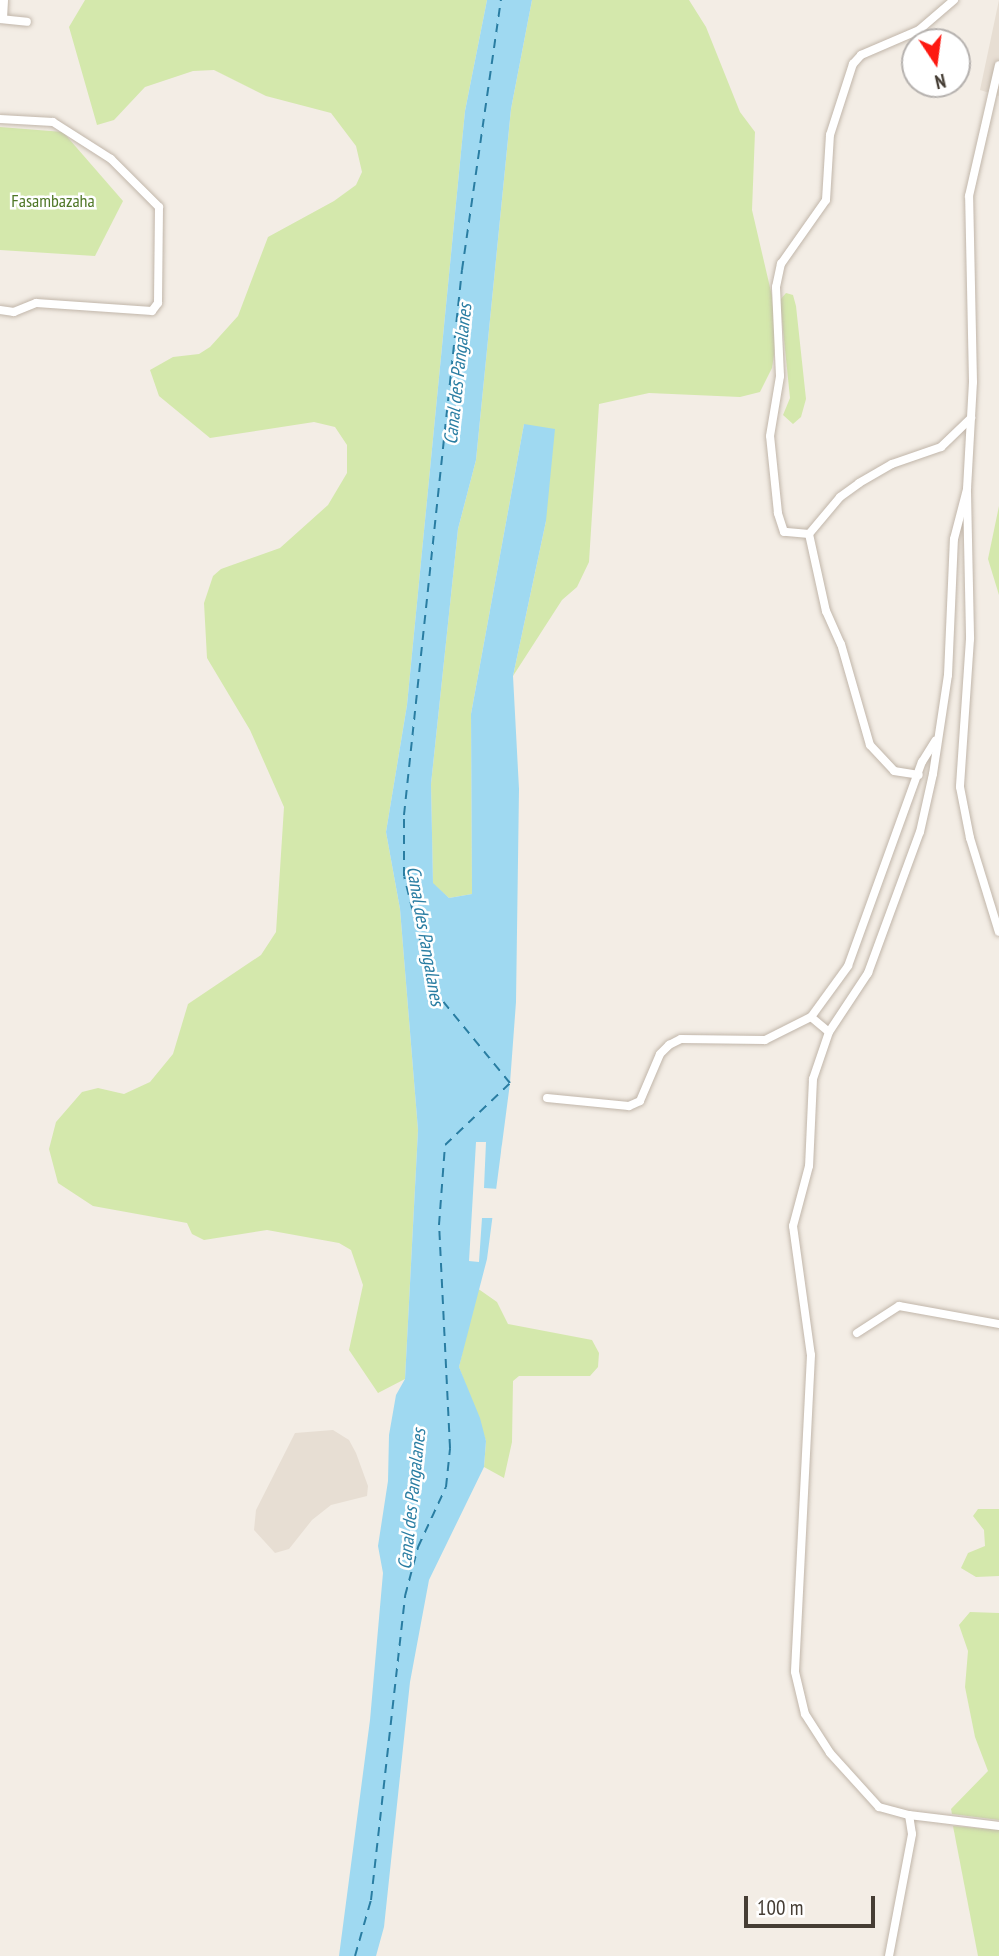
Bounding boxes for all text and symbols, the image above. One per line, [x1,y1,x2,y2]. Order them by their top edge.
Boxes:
north arrow [901,28,971,98]
text: N [933,69,948,94]
park label: Fasambazaha [11,190,95,212]
water label: Canal des Pangalanes [439,302,477,446]
water label: Canal des Pangalanes [401,864,449,1008]
water label: Canal des Pangalanes [393,1427,431,1571]
scale bar [747,1882,878,1926]
text: 100 m [757,1894,803,1921]

